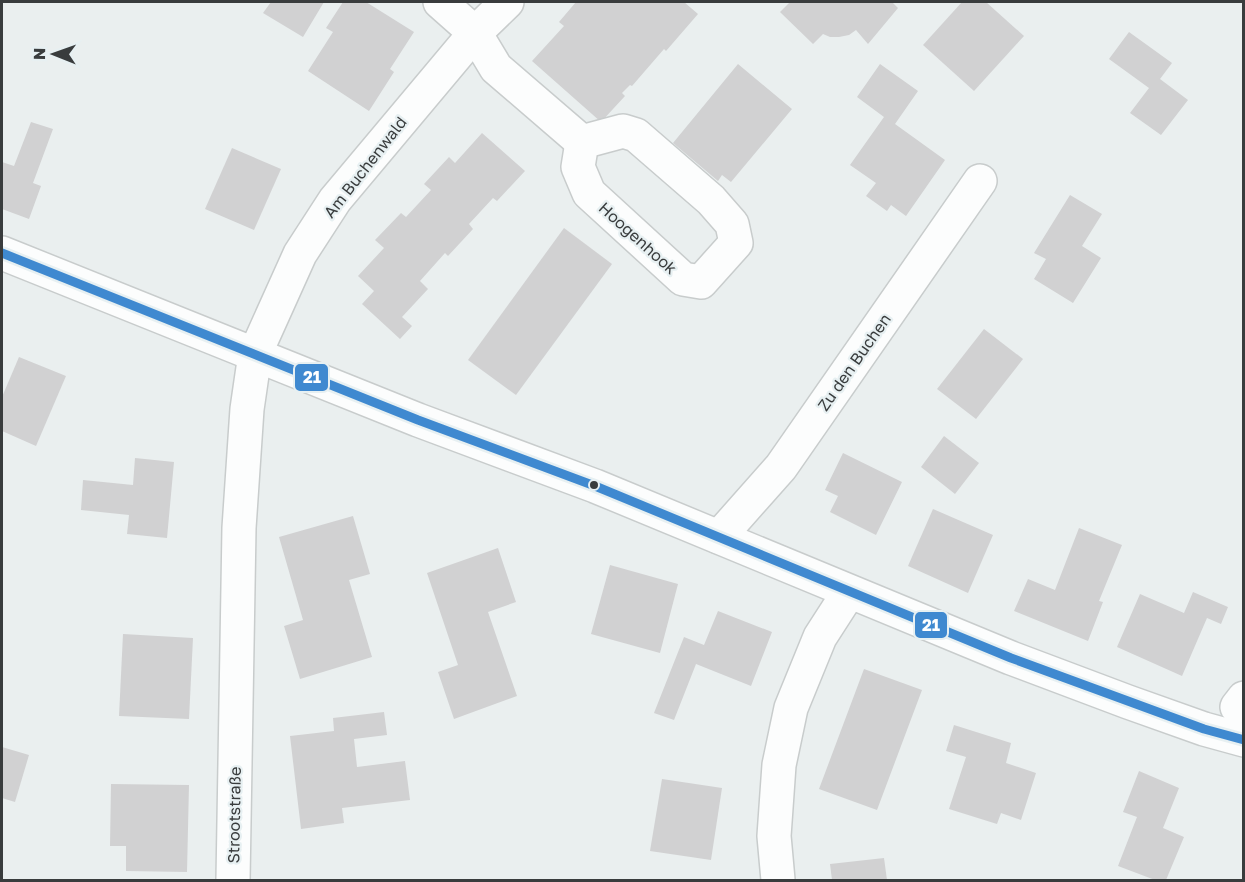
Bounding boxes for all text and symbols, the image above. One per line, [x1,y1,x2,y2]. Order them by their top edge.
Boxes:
north arrow [24,24,84,84]
text: N [29,47,49,60]
street label: Am Buchenwald [319,112,411,222]
street label: Hoogenhook [595,198,681,278]
street label: Zu den Buchen [813,310,895,414]
line badge: 21 [294,363,329,392]
text: 21 [303,367,321,387]
unlabelled marker [588,479,600,491]
line badge: 21 [914,611,948,639]
text: 21 [922,615,940,635]
street label: Strootstraße [223,767,245,863]

